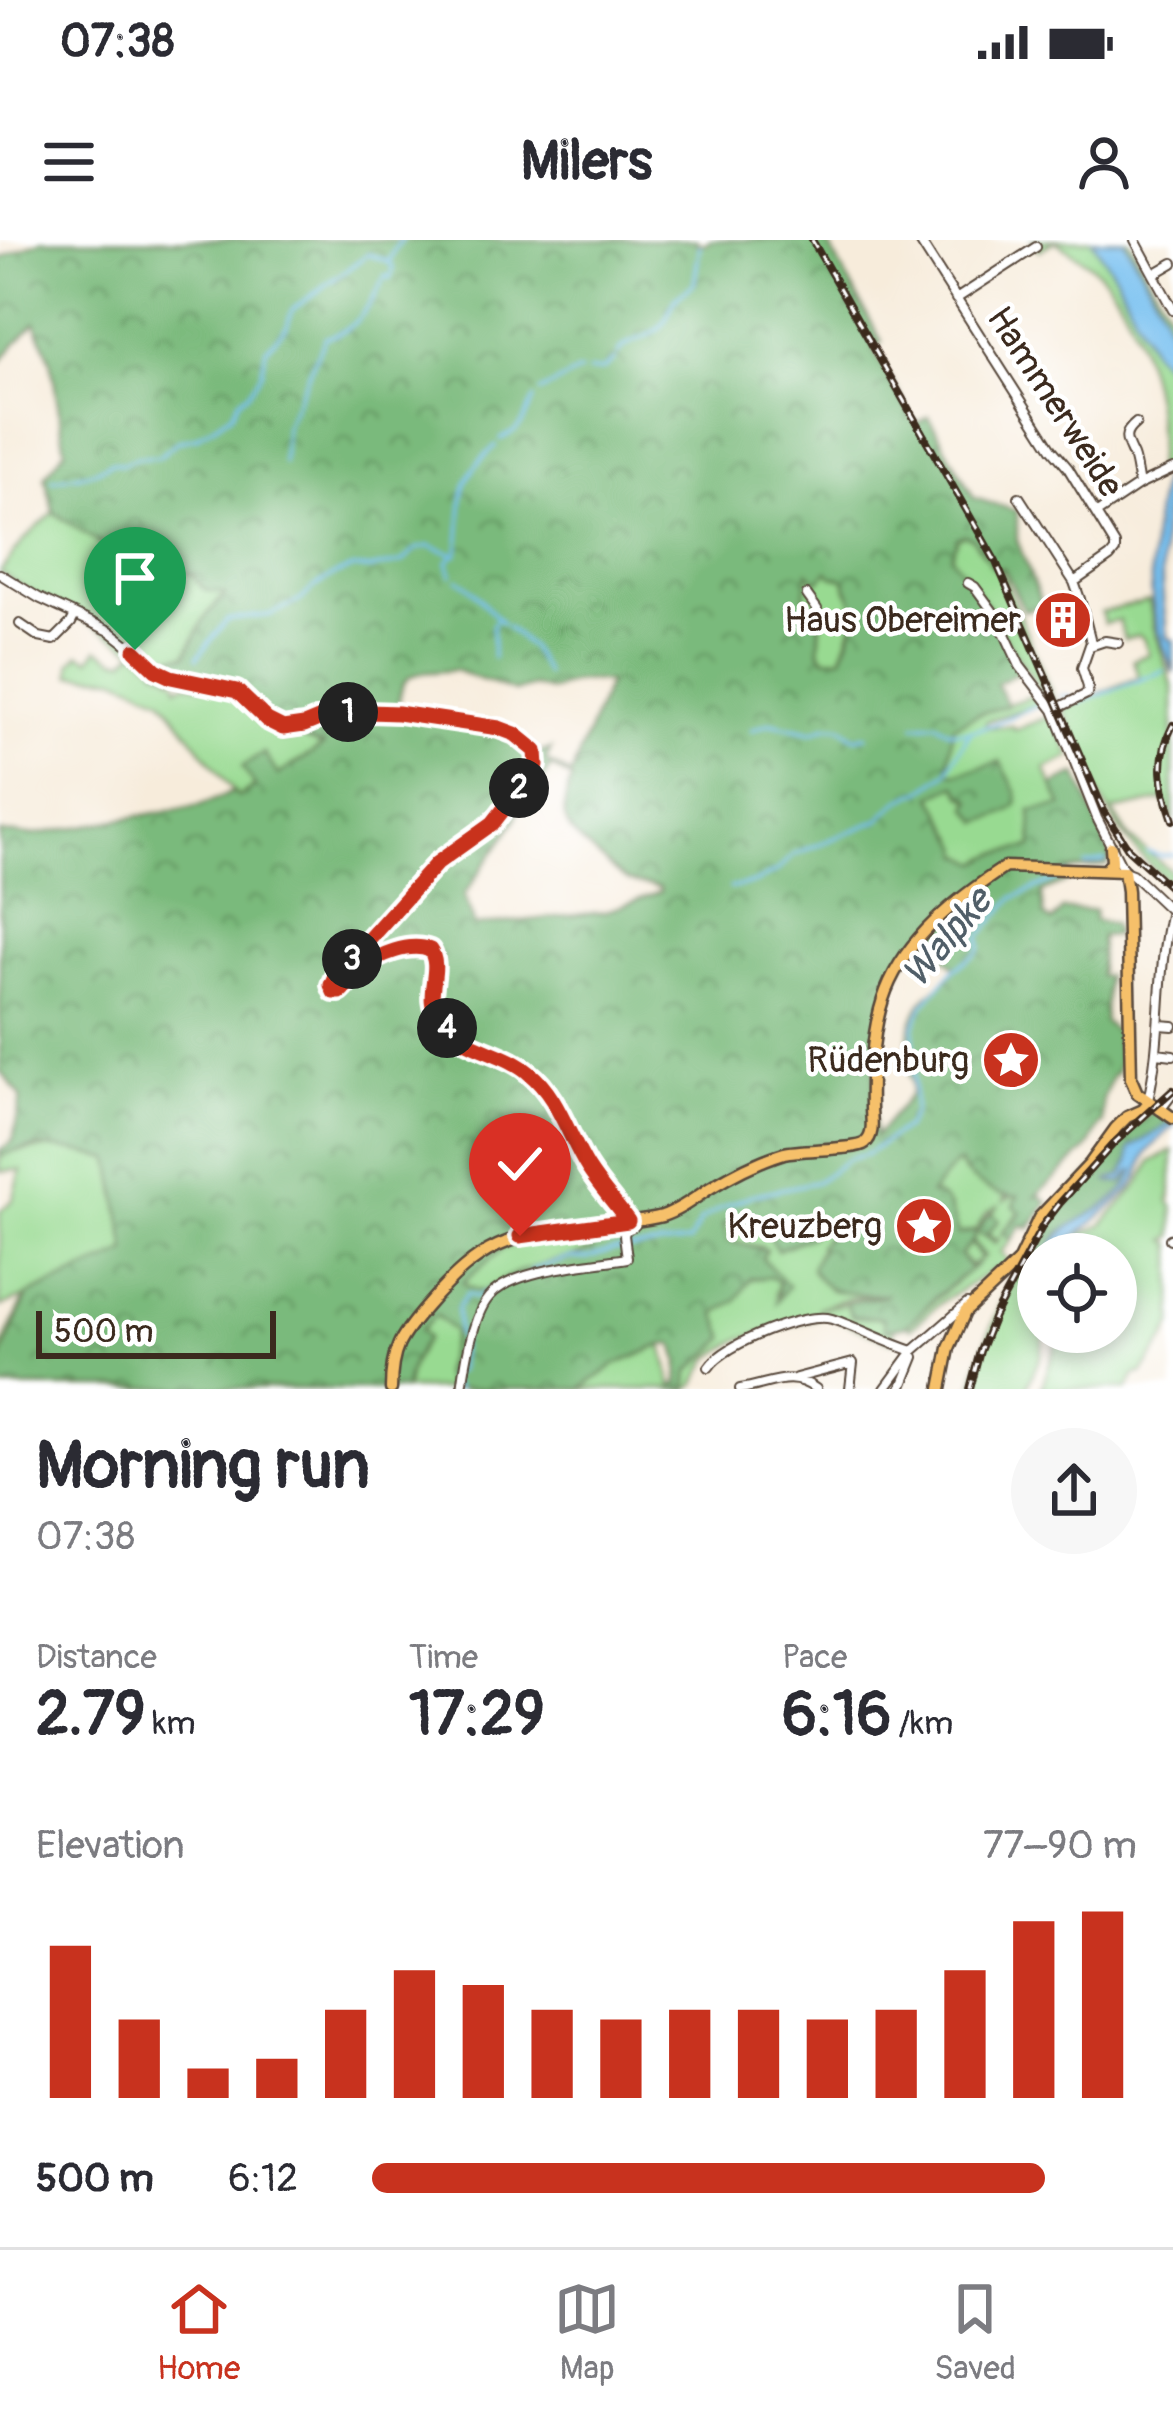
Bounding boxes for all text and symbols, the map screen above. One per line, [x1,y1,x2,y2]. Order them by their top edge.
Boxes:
text: 07:38 [60,14,174,70]
text: Milers [521,128,652,196]
icon: menu [36,129,102,195]
icon: person [1071,129,1137,195]
street label: Hammerweide [977,298,1133,506]
pin [84,527,186,650]
icon: arrive [102,545,168,611]
building icon: Haus Obereimer [1032,589,1094,651]
place label: Haus Obereimer [784,598,1021,643]
pin: 1 [318,682,378,742]
text: 1 [342,691,354,732]
pin: 2 [489,758,549,818]
text: 2 [510,767,528,808]
water label: Walpke [891,875,1005,998]
pin: 3 [322,929,382,989]
text: 3 [343,938,361,979]
pin: 4 [417,998,477,1058]
text: 4 [437,1007,457,1048]
place icon: Rüdenburg [980,1029,1042,1091]
place label: Rüdenburg [807,1038,969,1083]
pin [469,1113,571,1236]
icon: check [487,1131,553,1197]
place icon: Kreuzberg [893,1195,955,1257]
place label: Kreuzberg [727,1204,882,1249]
map controls [1017,1233,1137,1353]
button: locate [1017,1233,1137,1353]
scale bar [36,1305,276,1358]
text: 500 m [54,1311,153,1352]
text: Morning run [36,1425,370,1508]
button: share [1011,1428,1137,1554]
text: 07:38 [36,1512,135,1561]
text: Distance [36,1637,157,1678]
text: Time [409,1637,478,1678]
text: Pace [782,1637,847,1678]
text: 2.79 [36,1678,145,1753]
text: 17:29 [409,1678,545,1753]
text: 6:16 [782,1678,891,1753]
text: km [145,1703,196,1744]
text: /km [891,1703,953,1744]
text: Elevation [36,1821,185,1870]
text: 77–90 m [983,1821,1137,1870]
text: 500 m [36,2154,154,2203]
text: 6:12 [228,2154,298,2203]
tab: Home [157,2276,240,2389]
tab: Map [554,2276,620,2389]
tab: Saved [934,2276,1016,2389]

